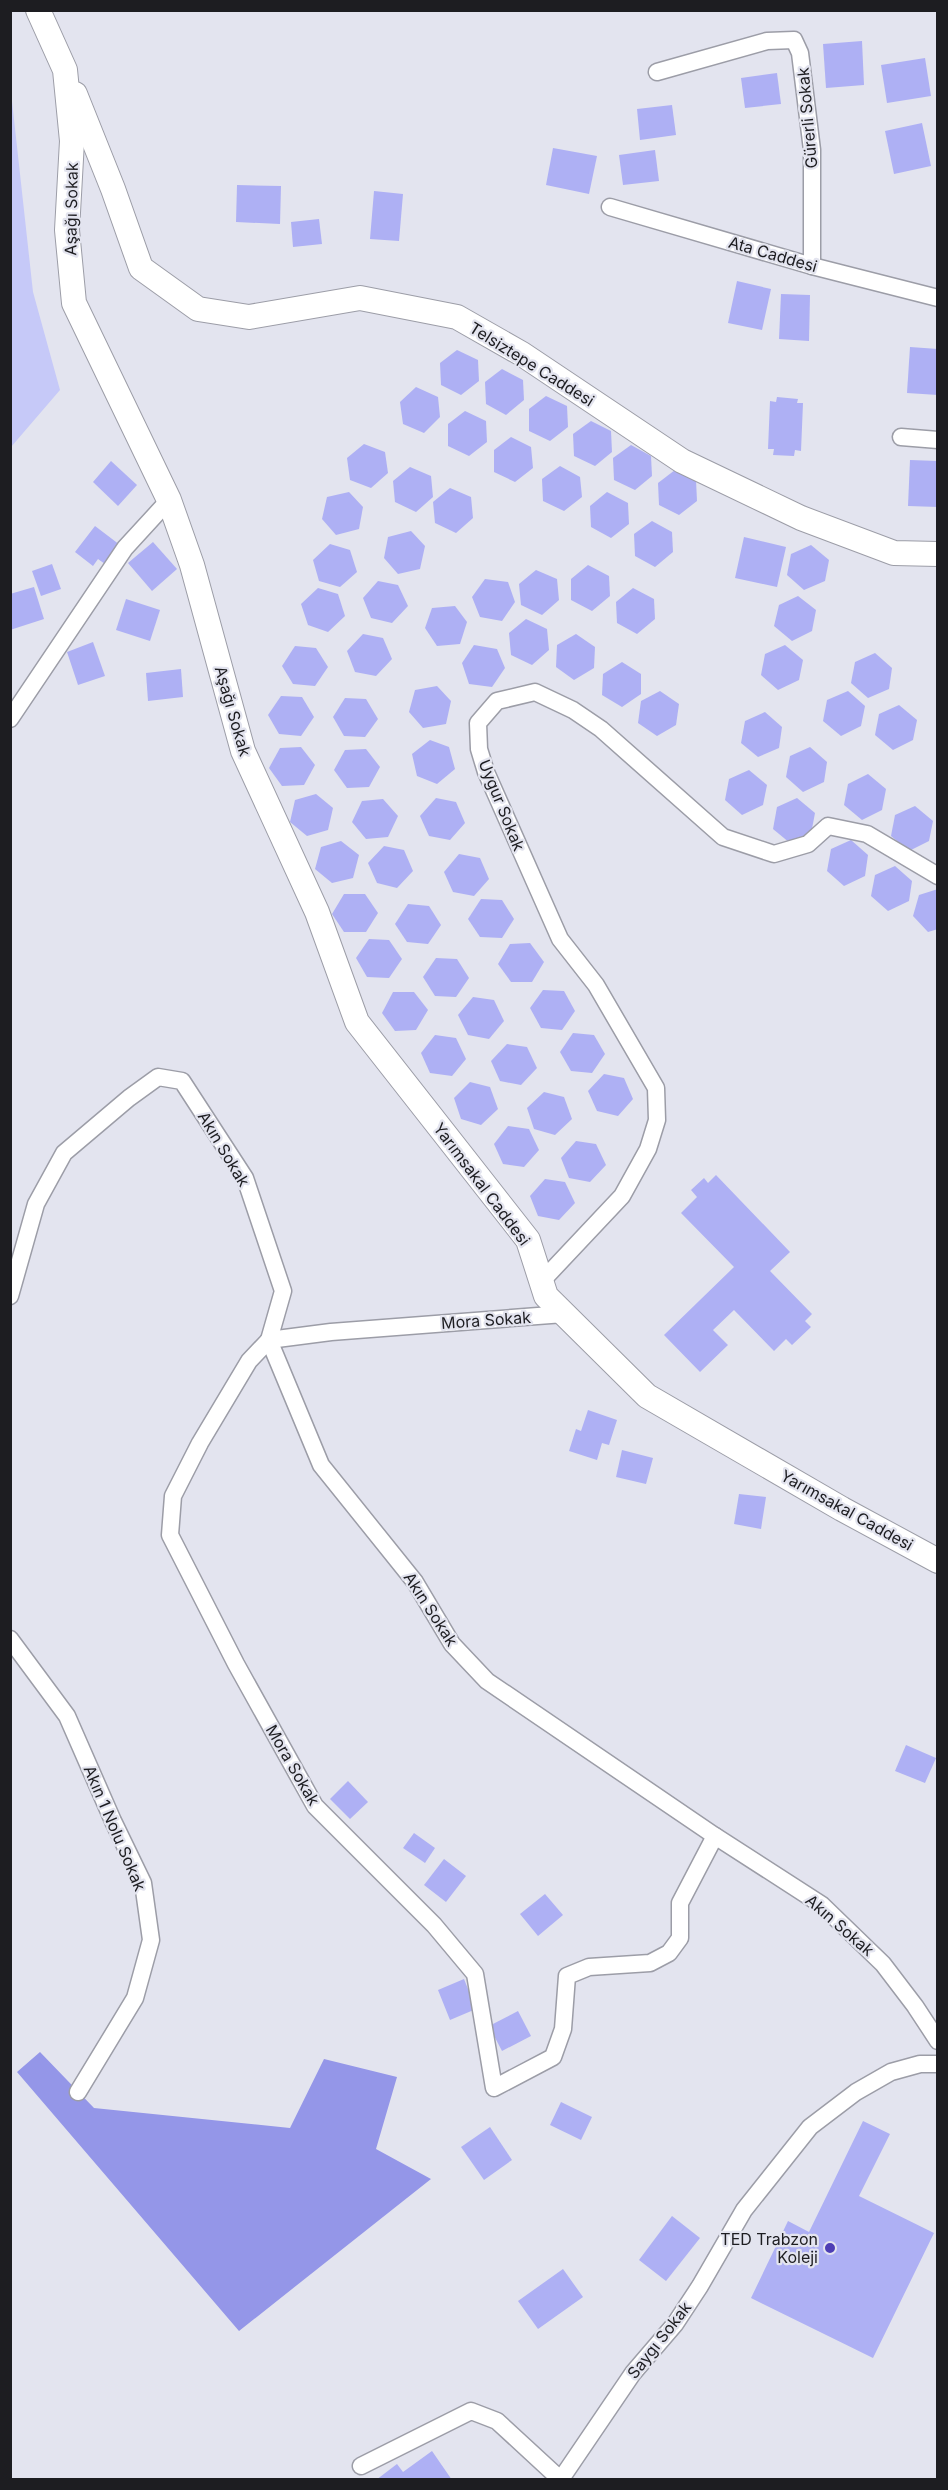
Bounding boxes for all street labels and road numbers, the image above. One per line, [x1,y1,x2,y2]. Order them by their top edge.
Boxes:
street label: Gürerli Sokak [793,66,821,169]
street label: Aşağı Sokak [60,162,82,256]
street label: Ata Caddesi [726,232,820,276]
street label: Telsiztepe Caddesi [466,318,598,410]
street label: Aşağı Sokak [211,664,255,759]
street label: Uygur Sokak [475,756,529,854]
street label: Akın Sokak [194,1108,254,1190]
street label: Yarımsakal Caddesi [429,1119,535,1249]
street label: Mora Sokak [440,1307,532,1333]
street label: Yarımsakal Caddesi [777,1465,917,1555]
street label: Akın Sokak [400,1568,462,1650]
street label: Mora Sokak [262,1721,324,1809]
street label: Akın 1 Nolu Sokak [80,1762,151,1894]
street label: Akın Sokak [802,1890,878,1960]
street label: Saygı Sokak [623,2297,695,2383]

